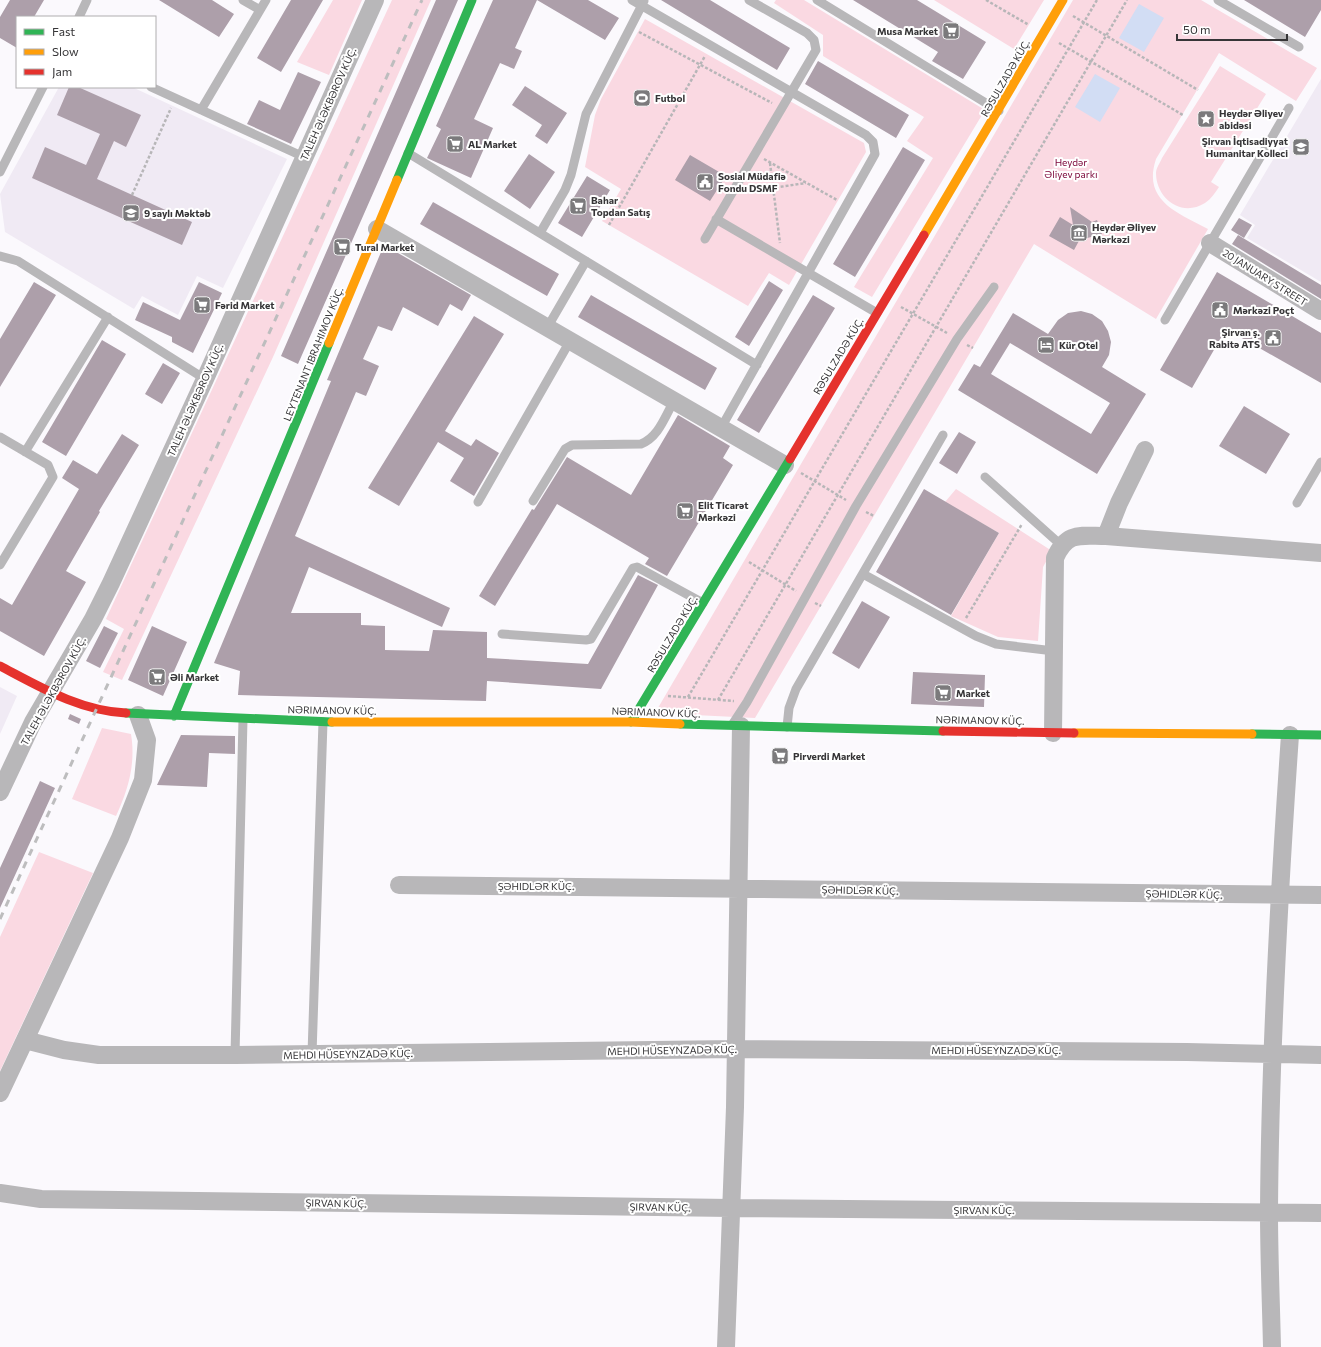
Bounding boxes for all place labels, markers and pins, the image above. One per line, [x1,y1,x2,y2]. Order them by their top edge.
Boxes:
supermarket icon: Musa Market [941,21,961,41]
place label: Musa Market [877,25,938,37]
sports icon: Futbol [632,88,652,108]
place label: Futbol [655,92,686,104]
place label: Heydər Əliyev abidəsi [1219,107,1284,131]
place icon: Heydər Əliyev abidəsi [1196,109,1216,129]
supermarket icon: AL Market [445,134,465,154]
place label: Şirvan İqtisadiyyat Humanitar Kolleci [1202,135,1288,159]
school or university icon: Şirvan İqtisadiyyat Humanitar Kolleci [1291,137,1311,157]
place label: AL Market [468,138,517,150]
place label: Sosial Müdafiə Fondu DSMF [718,170,786,194]
public building icon: Sosial Müdafiə Fondu DSMF [695,172,715,192]
place label: Bahar Topdan Satış [591,194,651,218]
supermarket icon: Bahar Topdan Satış [568,196,588,216]
school or university icon: 9 saylı Məktəb [121,203,141,223]
place label: 9 saylı Məktəb [144,207,211,219]
place label: Heydər Əliyev Mərkəzi [1092,221,1157,245]
museum icon: Heydər Əliyev Mərkəzi [1069,223,1089,243]
supermarket icon: Tural Market [332,237,352,257]
place label: Tural Market [355,241,414,253]
supermarket icon: Fərid Market [192,295,212,315]
place label: Fərid Market [215,299,274,311]
public building icon: Mərkəzi Poçt [1210,300,1230,320]
place label: Mərkəzi Poçt [1233,304,1294,316]
place label: Şirvan ş. Rabitə ATS [1209,326,1260,350]
public building icon: Şirvan ş. Rabitə ATS [1263,328,1283,348]
hotel icon: Kür Otel [1036,335,1056,355]
place label: Kür Otel [1059,339,1098,351]
place label: Elit Ticarət Mərkəzi [698,499,748,523]
supermarket icon: Elit Ticarət Mərkəzi [675,501,695,521]
supermarket icon: Əli Market [147,667,167,687]
place label: Əli Market [170,671,219,683]
supermarket icon: Market [933,683,953,703]
place label: Market [956,687,990,699]
supermarket icon: Pirverdi Market [770,746,790,766]
place label: Pirverdi Market [793,750,865,762]

